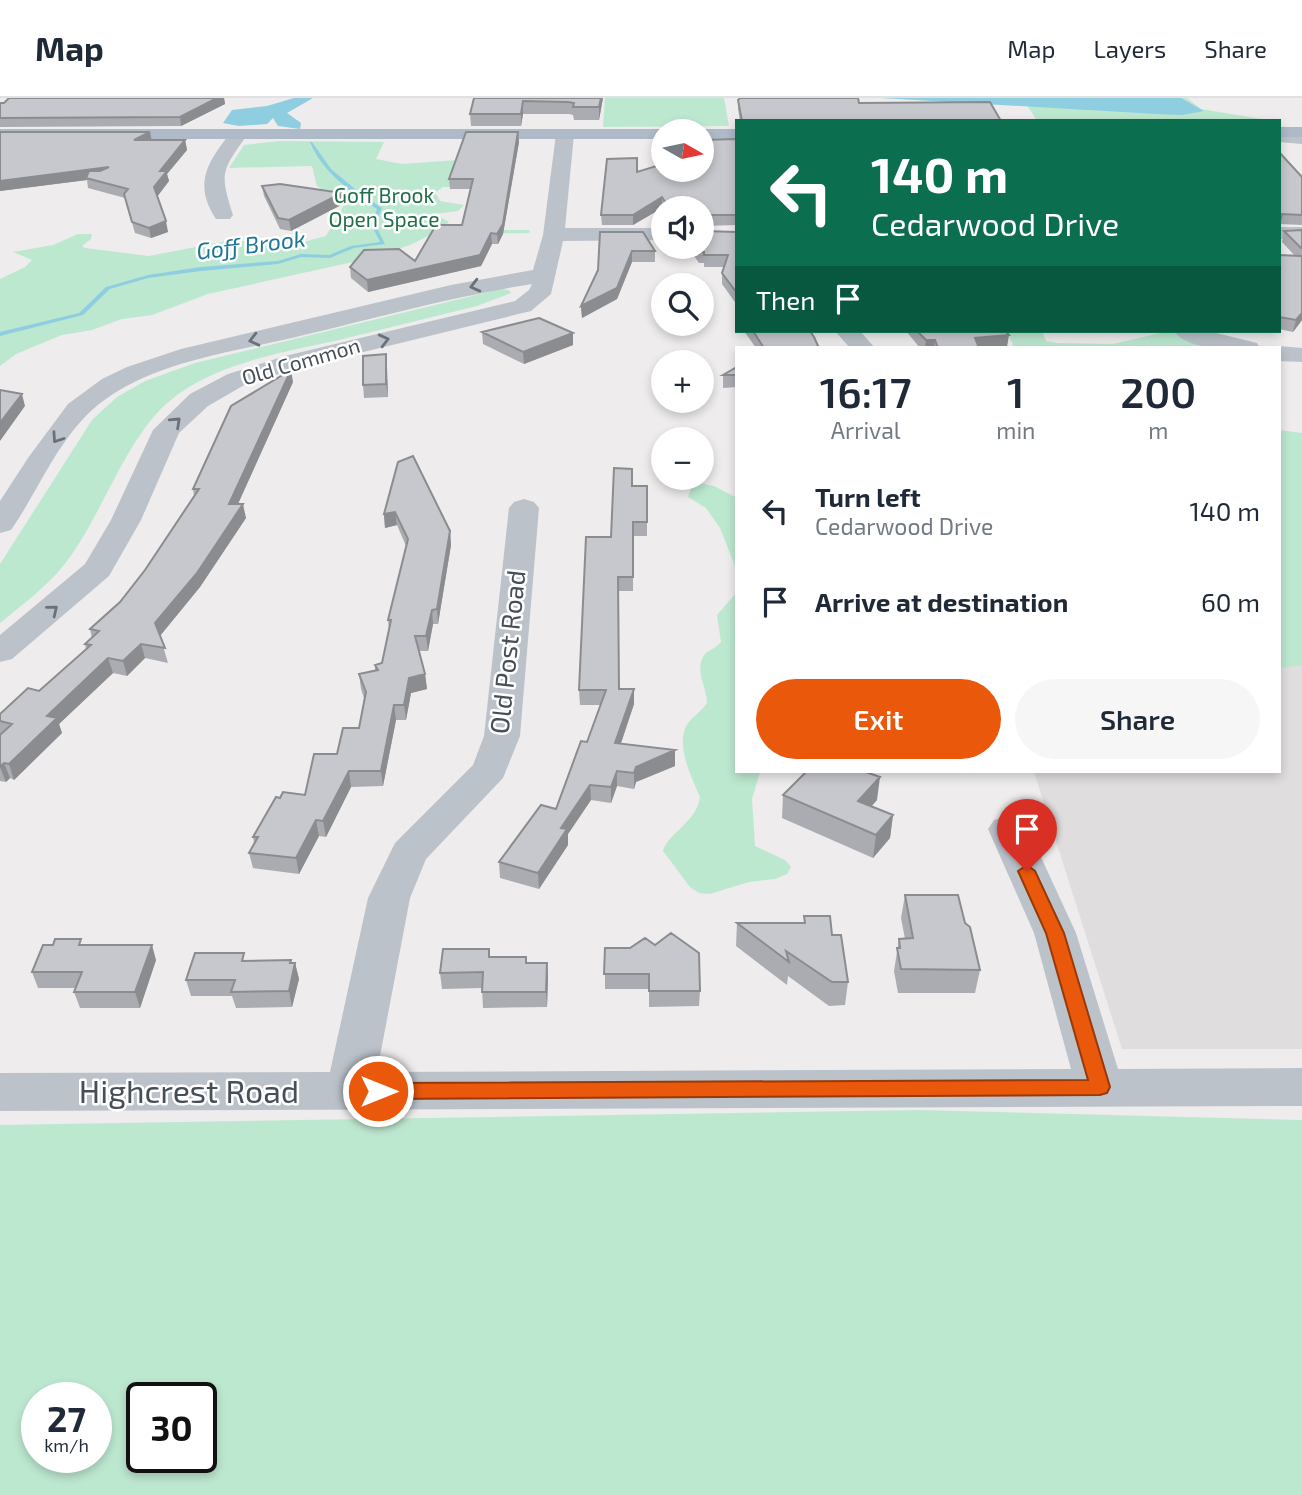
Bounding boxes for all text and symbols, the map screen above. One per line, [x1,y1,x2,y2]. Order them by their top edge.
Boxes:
text: Map [35,28,104,68]
text: Map [1007,34,1055,63]
text: Layers [1093,34,1166,63]
text: Share [1204,34,1267,63]
north arrow [651,119,714,182]
map controls [651,119,714,490]
text: 140 m [871,144,1008,203]
icon: left [756,147,847,238]
park label: Goff Brook Open Space [328,182,440,231]
button: sound [651,196,714,259]
text: Cedarwood Drive [871,204,1119,242]
water label: Goff Brook [195,223,307,265]
button: search [651,273,714,336]
one-way arrow [470,278,482,293]
icon: arrive [829,280,867,318]
text: Then [756,284,815,315]
street label: Old Common [239,332,363,389]
one-way arrow [249,332,261,346]
one-way arrow [378,333,390,348]
button: + [651,350,714,413]
text: 16:17 [820,366,912,416]
text: 1 [1007,366,1025,416]
text: 200 [1120,366,1196,416]
text: Arrival [831,416,901,444]
text: min [996,416,1035,444]
text: m [1148,416,1168,444]
one-way arrow [168,418,181,431]
button: − [651,427,714,490]
one-way arrow [52,431,65,444]
text: Turn left [815,481,921,512]
icon: left [756,492,794,530]
text: 140 m [1189,495,1260,526]
text: Cedarwood Drive [815,512,993,540]
street label: Old Post Road [482,568,531,735]
icon: arrive [756,583,794,621]
text: Arrive at destination [815,586,1068,617]
text: 60 m [1201,586,1260,617]
one-way arrow [46,605,58,618]
button: Exit [756,679,1001,759]
button: Share [1015,679,1260,759]
pin [997,799,1057,871]
icon: arrive [1008,810,1046,848]
position arrow [341,1054,415,1128]
street label: Highcrest Road [79,1071,299,1109]
speed limit sign: 30 [126,1382,217,1473]
text: 27 [47,1397,86,1439]
text: km/h [44,1434,89,1456]

